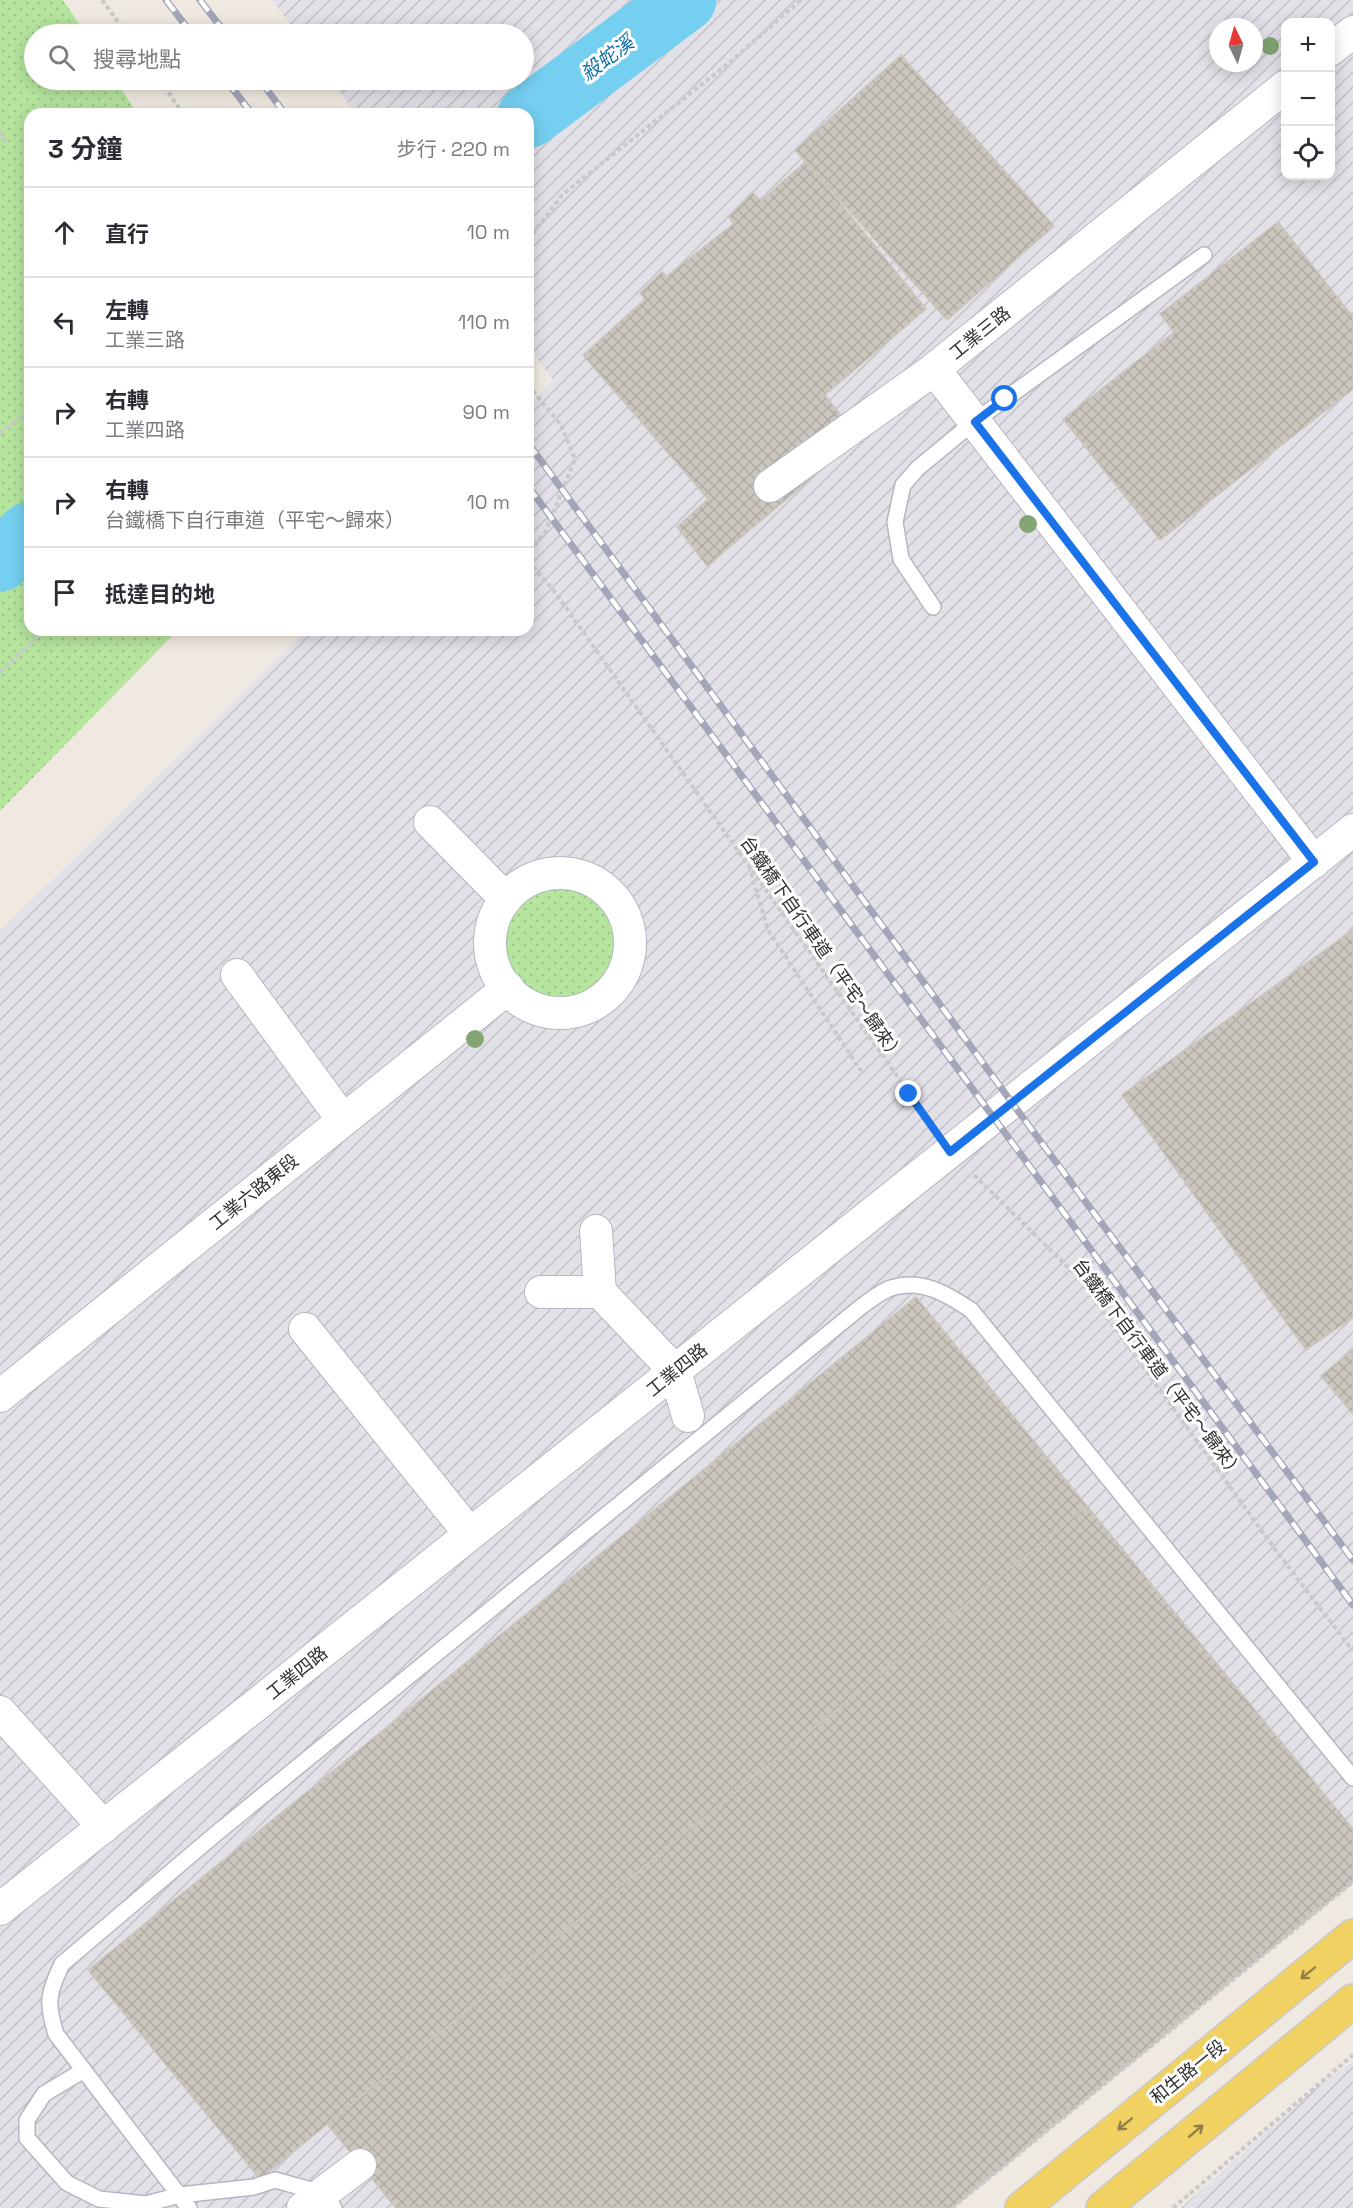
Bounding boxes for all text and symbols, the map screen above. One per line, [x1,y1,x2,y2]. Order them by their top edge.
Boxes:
north arrow [1209,18,1263,72]
map controls [1281,18,1335,180]
button: + [1281,18,1335,72]
search box [24,24,534,90]
water label: 殺蛇溪 [575,28,641,86]
icon: search [45,41,78,74]
text: 搜尋地點 [93,45,181,73]
button: − [1281,72,1335,126]
button: locate [1281,126,1335,180]
text: 3 分鐘 [48,132,122,166]
text: 步行 · 220 m [397,136,510,162]
icon: ahead [48,216,81,249]
text: 10 m [466,219,510,245]
text: 直行 [105,220,149,248]
text: 左轉 [105,296,149,324]
street label: 工業三路 [944,301,1015,364]
icon: left [48,306,81,339]
text: 110 m [458,309,510,335]
text: 工業三路 [105,327,185,353]
route start [991,385,1017,411]
text: 右轉 [105,386,149,414]
icon: right [48,396,81,429]
text: 90 m [463,399,510,425]
text: 工業四路 [105,417,185,443]
text: 右轉 [105,476,149,504]
icon: right [48,486,81,519]
text: 10 m [466,489,510,515]
text: 台鐵橋下自行車道（平宅～歸來） [105,507,405,533]
icon: arrive [48,576,81,609]
text: 抵達目的地 [105,580,215,608]
street label: 台鐵橋下自行車道（平宅～歸來） [736,832,909,1066]
route end [895,1080,921,1106]
street label: 工業六路東段 [204,1149,303,1235]
street label: 台鐵橋下自行車道（平宅～歸來） [1068,1254,1249,1483]
street label: 工業四路 [641,1338,712,1401]
street label: 工業四路 [261,1641,332,1704]
one-way arrow [1300,1967,1316,1980]
street label: 和生路一段 [1145,2034,1230,2109]
one-way arrow [1117,2117,1133,2130]
one-way arrow [1188,2124,1204,2137]

